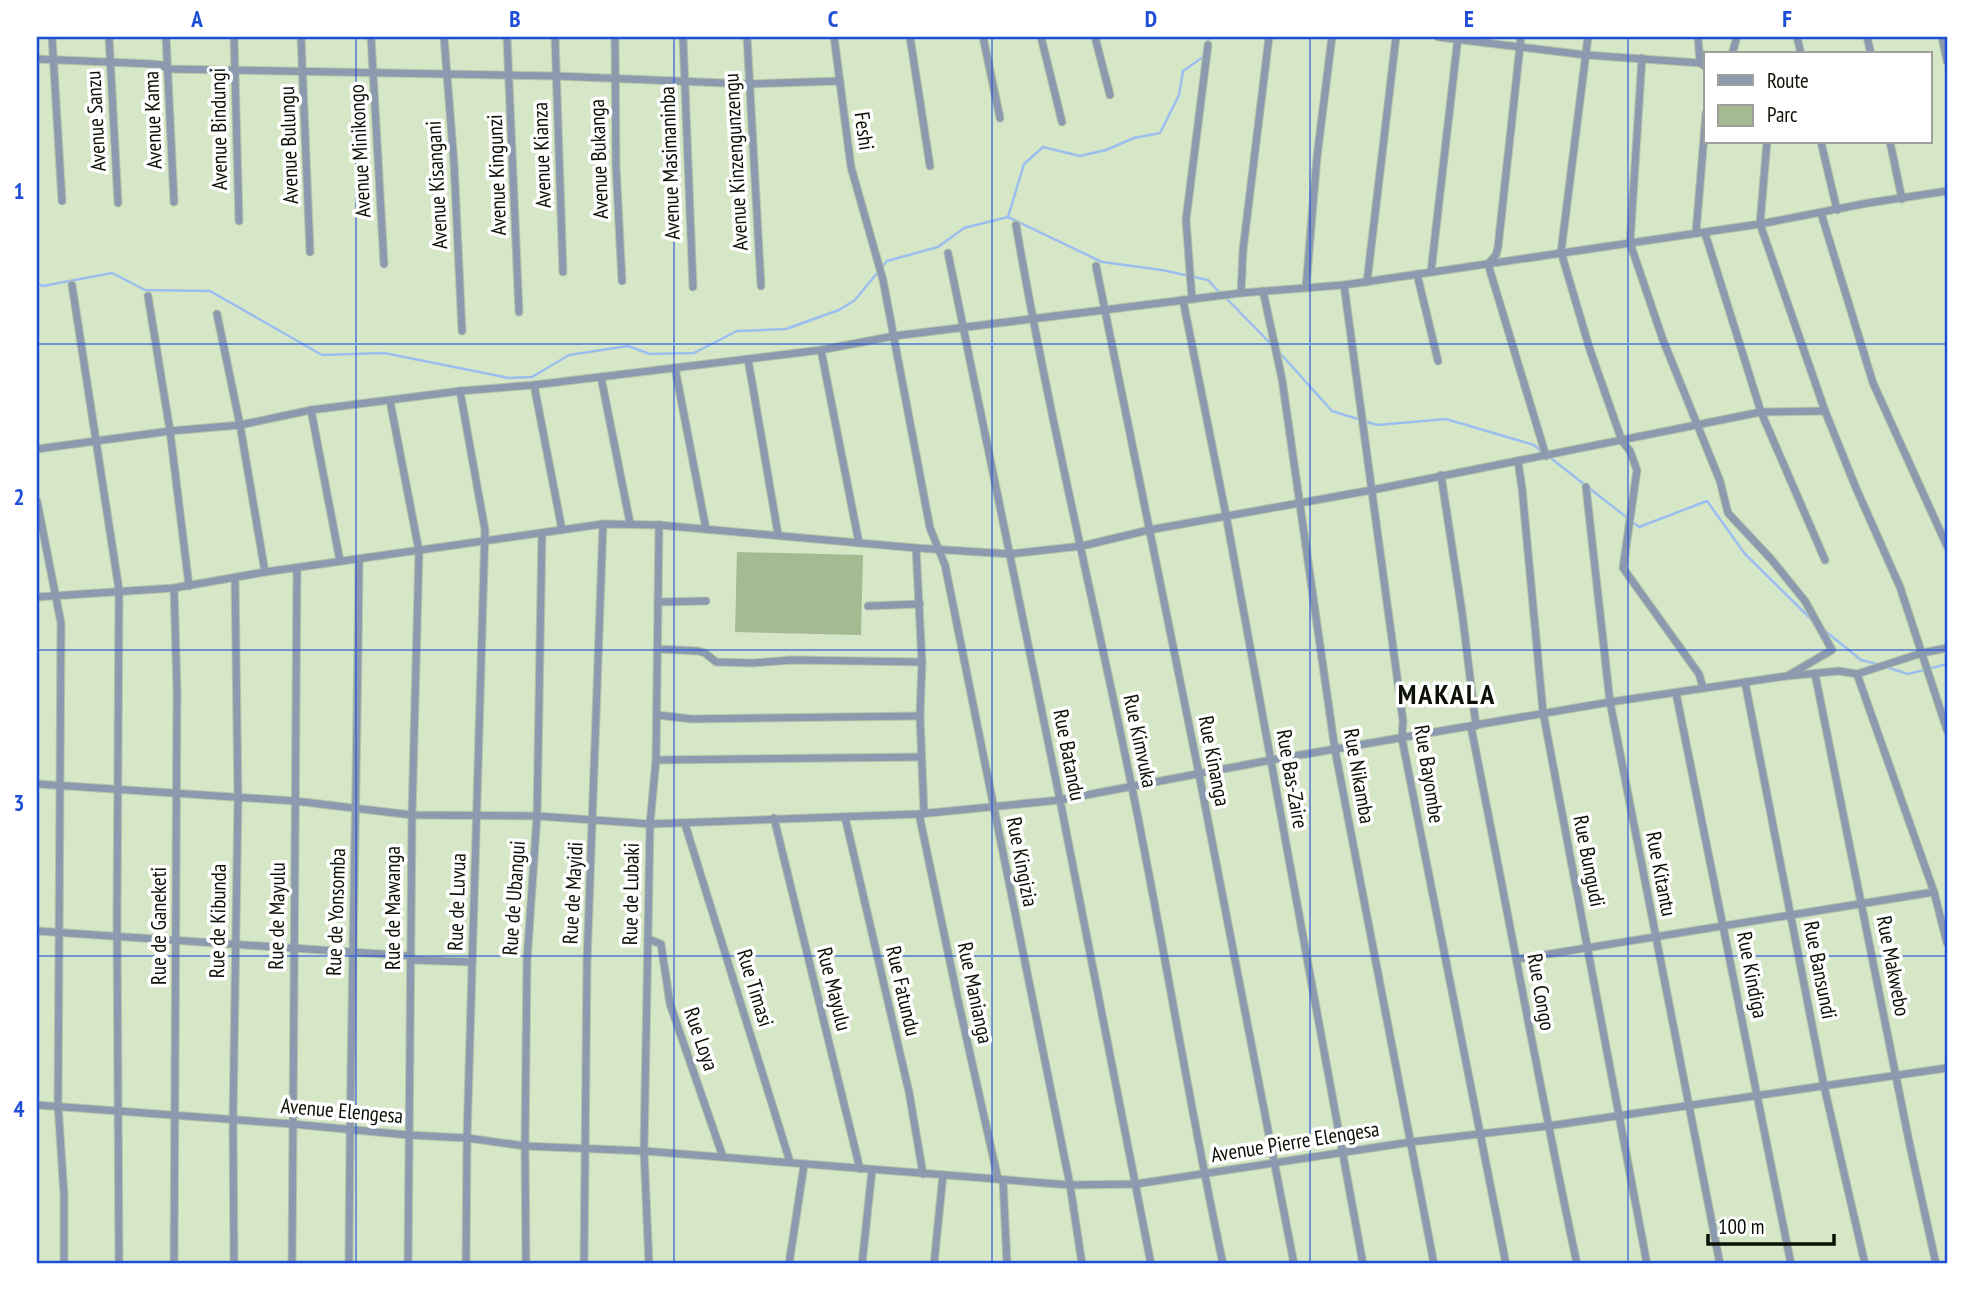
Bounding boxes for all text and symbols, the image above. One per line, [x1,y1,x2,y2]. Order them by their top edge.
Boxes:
text: A [190,4,203,33]
text: B [509,4,521,33]
text: C [828,4,839,33]
text: D [1145,4,1157,33]
text: E [1464,4,1474,33]
text: F [1782,4,1792,33]
legend [1704,52,1932,144]
text: Route [1767,67,1809,94]
street label: Avenue Bindungi [204,68,233,190]
street label: Avenue Sanzu [79,70,112,172]
street label: Avenue Kama [137,71,168,169]
street label: Avenue Kinzengunzengu [717,73,754,251]
street label: Avenue Minikongo [343,84,376,218]
street label: Avenue Bulungu [273,86,304,204]
street label: Avenue Masimaninba [653,86,686,240]
street label: Avenue Bukanga [583,99,614,219]
text: Parc [1767,101,1798,128]
street label: Avenue Kianza [526,102,557,208]
street label: Feshi [848,110,881,152]
street label: Avenue Kingunzi [481,114,512,236]
street label: Avenue Kisangani [420,120,453,250]
text: 1 [14,176,25,205]
text: 2 [14,482,25,511]
district label: MAKALA [1398,675,1496,712]
street label: Rue Kimvuka [1117,692,1164,790]
street label: Rue Batandu [1047,707,1092,803]
street label: Rue Kinanga [1193,713,1236,808]
street label: Rue Bayombe [1408,723,1451,825]
street label: Rue Nikamba [1338,726,1381,825]
street label: Rue Bas-Zaire [1271,727,1314,831]
text: 3 [14,788,25,817]
street label: Rue Bungudi [1567,813,1612,909]
street label: Rue Kingizia [1001,815,1044,909]
street label: Rue Kitantu [1640,829,1683,918]
street label: Rue de Ubangui [496,840,531,956]
street label: Rue de Mayidi [556,841,589,945]
street label: Rue de Lubaki [616,843,645,945]
street label: Rue de Mawanga [379,846,406,970]
street label: Rue de Yonsomba [320,848,351,976]
street label: Rue de Luvua [441,853,472,951]
street label: Rue de Mayulu [262,862,291,970]
street label: Rue de Kibunda [203,864,232,978]
street label: Rue de Ganeketi [145,867,172,985]
street label: Rue Makwebo [1871,914,1916,1018]
street label: Rue Bansundi [1798,919,1843,1021]
street label: Rue Kindiga [1731,929,1774,1020]
street label: Rue Manianga [952,940,999,1046]
street label: Rue Fatundu [880,943,927,1039]
street label: Rue Mayulu [811,944,858,1033]
street label: Rue Timasi [731,946,780,1030]
street label: Rue Congo [1521,951,1562,1033]
street label: Rue Loya [678,1004,725,1074]
street label: Avenue Elengesa [280,1092,404,1129]
text: 4 [14,1094,25,1123]
street label: Avenue Pierre Elengesa [1209,1115,1381,1168]
scale bar [1708,1203,1834,1247]
text: 100 m [1718,1213,1764,1240]

